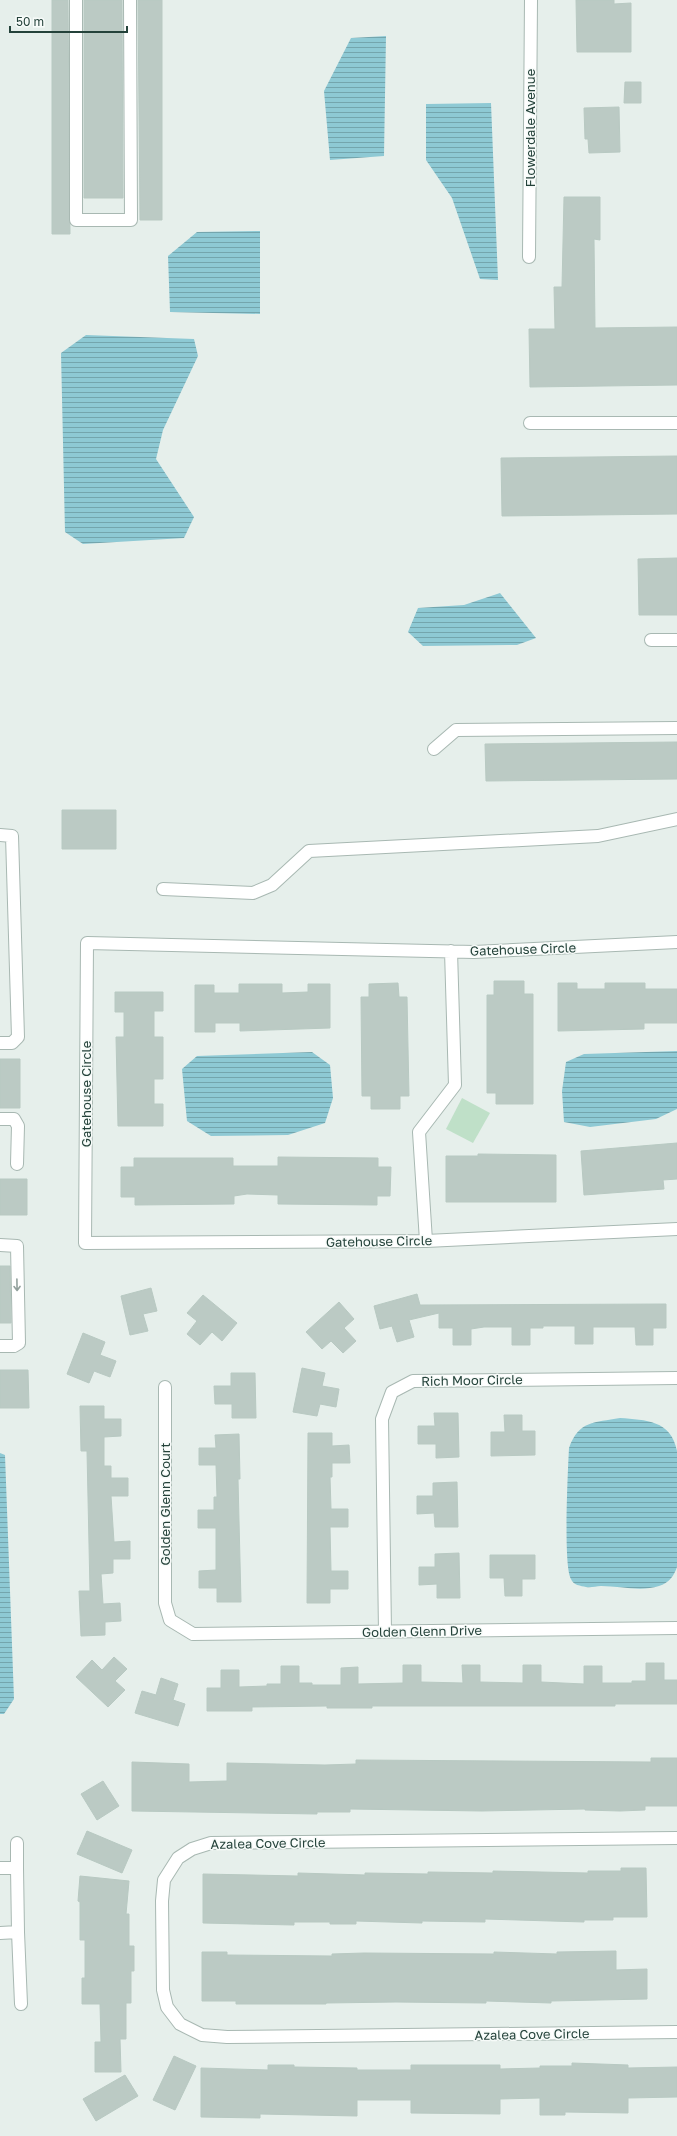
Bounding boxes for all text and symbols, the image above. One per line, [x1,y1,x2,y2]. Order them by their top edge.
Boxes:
scale bar [10,8,127,34]
text: 50 m [16,14,44,29]
street label: Flowerdale Avenue [522,69,538,187]
street label: Gatehouse Circle [470,939,576,959]
street label: Gatehouse Circle [78,1041,94,1147]
street label: Gatehouse Circle [326,1232,432,1250]
one-way arrow [14,1278,21,1291]
street label: Rich Moor Circle [421,1371,523,1389]
street label: Golden Glenn Court [157,1443,173,1565]
street label: Golden Glenn Drive [362,1622,482,1640]
street label: Azalea Cove Circle [210,1834,326,1852]
street label: Azalea Cove Circle [474,2025,590,2043]

